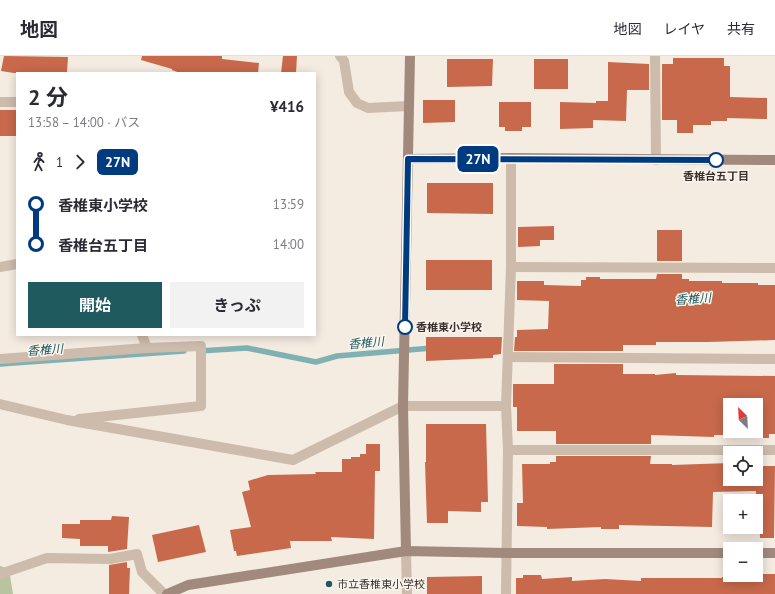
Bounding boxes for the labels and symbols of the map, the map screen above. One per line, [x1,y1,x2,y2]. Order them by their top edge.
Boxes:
line badge: 27N [455,146,501,172]
marker: 香椎台五丁目 [708,152,724,168]
place label: 香椎台五丁目 [683,169,749,183]
water label: 香椎川 [674,290,713,307]
marker: 香椎東小学校 [397,319,413,335]
place label: 香椎東小学校 [416,320,482,334]
water label: 香椎川 [347,333,387,352]
water label: 香椎川 [26,341,65,358]
north arrow [723,398,763,438]
place label: 市立香椎東小学校 [337,577,425,591]
marker: 市立香椎東小学校 [324,579,334,589]

